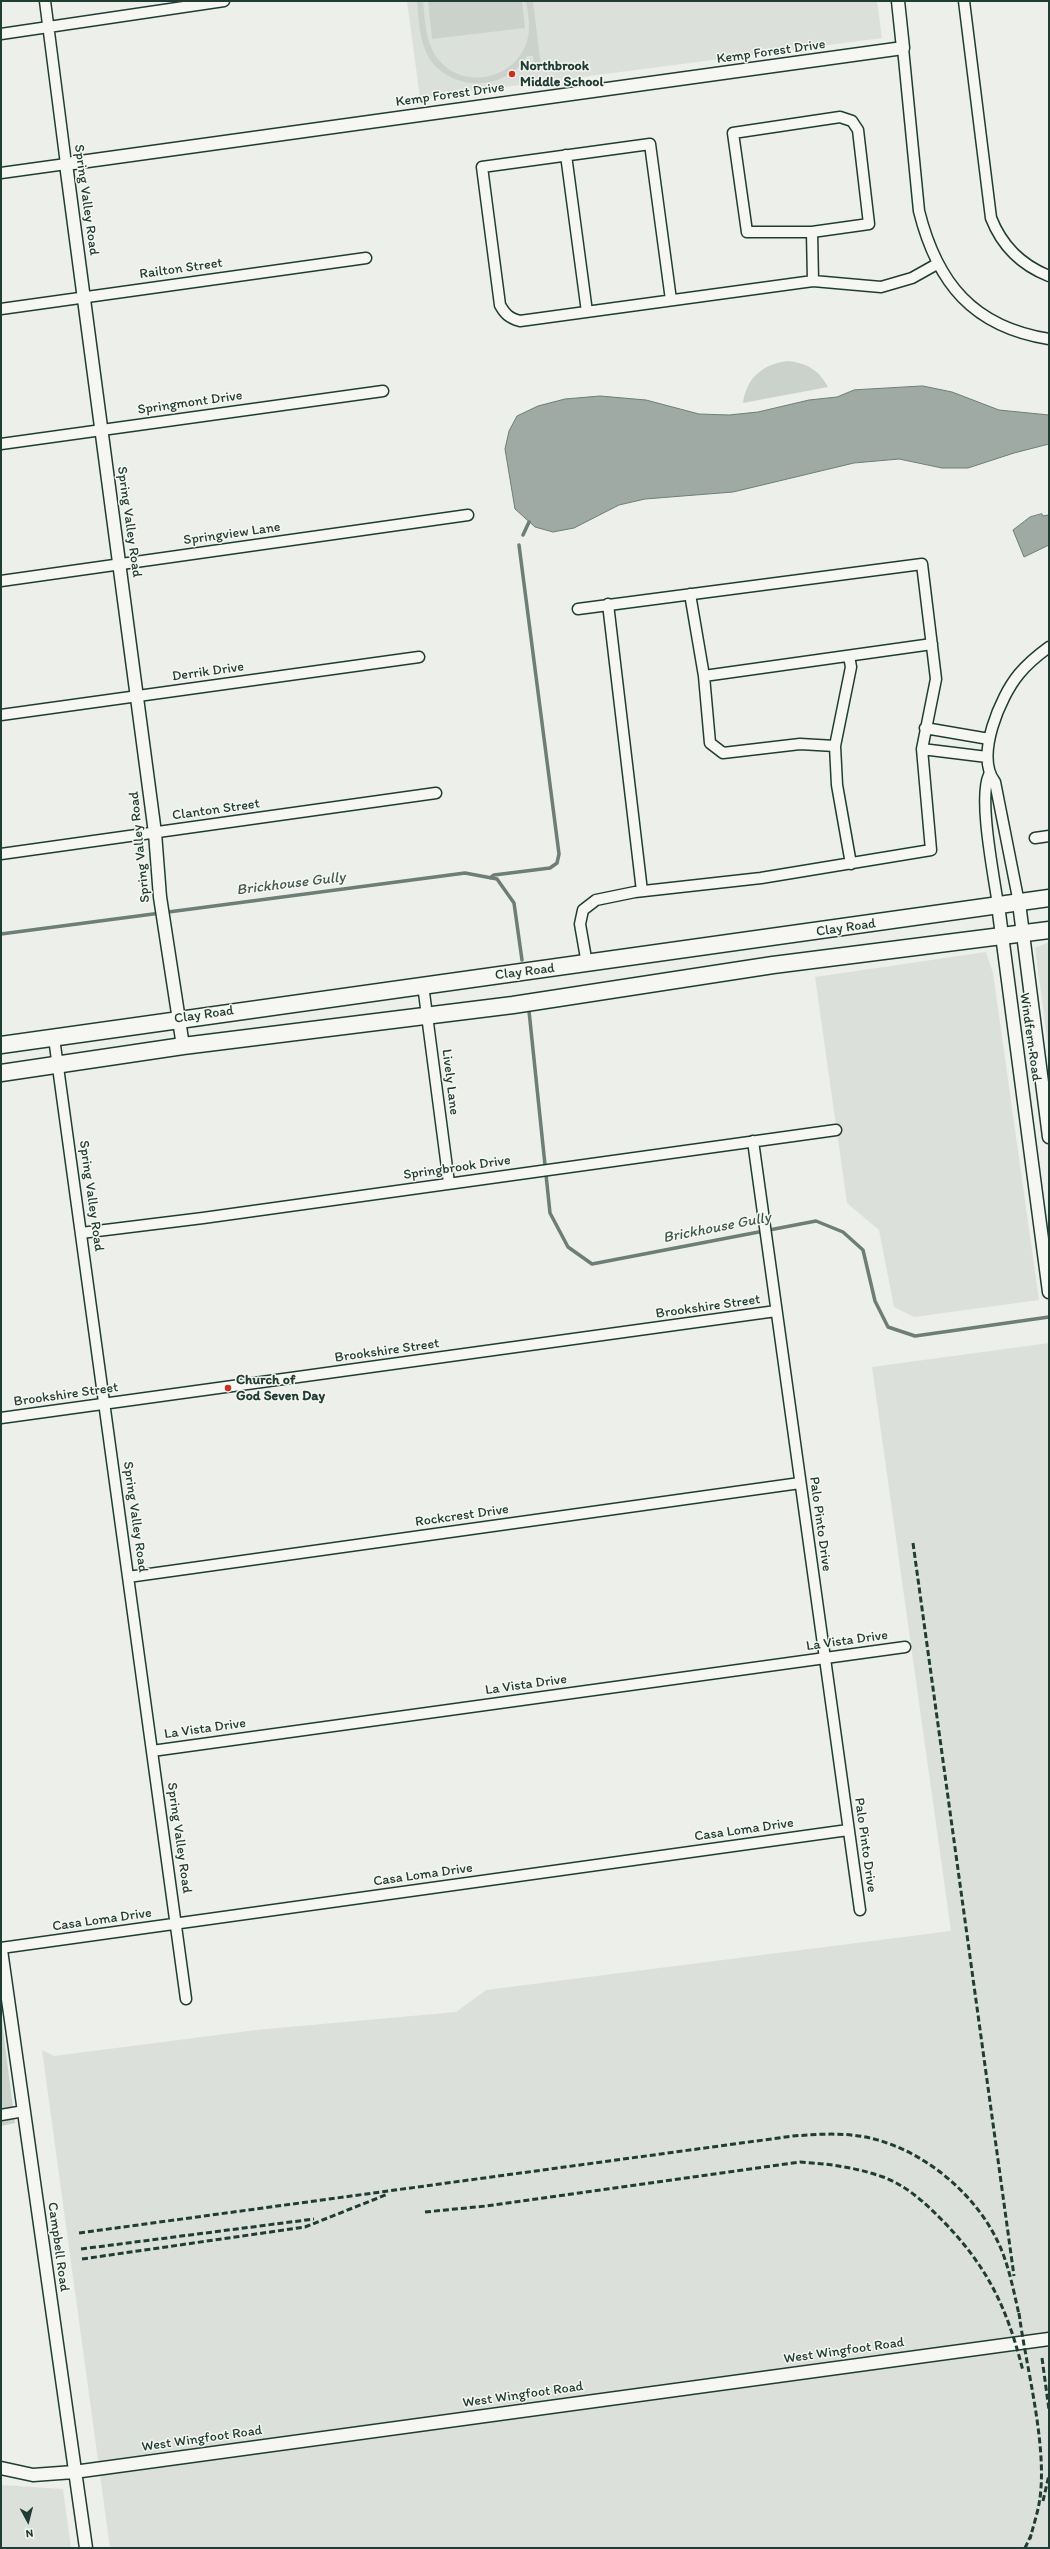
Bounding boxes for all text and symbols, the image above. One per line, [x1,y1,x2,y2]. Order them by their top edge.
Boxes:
street label: Kemp Forest Drive [716,36,826,68]
place label: Northbrook Middle School [520,58,603,90]
marker: Northbrook Middle School [507,69,517,79]
street label: Kemp Forest Drive [395,79,505,111]
street label: Spring Valley Road [70,143,102,257]
street label: Railton Street [138,255,224,283]
street label: Springmont Drive [137,387,243,419]
street label: Spring Valley Road [113,465,145,579]
street label: Springview Lane [182,519,282,549]
street label: Derrik Drive [171,659,245,685]
street label: Spring Valley Road [126,790,154,904]
street label: Clanton Street [171,796,261,824]
water label: Brickhouse Gully [236,868,346,900]
street label: Clay Road [815,915,877,941]
street label: Clay Road [494,960,556,984]
street label: Windfern Road [1015,992,1045,1082]
street label: Clay Road [173,1002,235,1028]
street label: Lively Lane [438,1048,462,1116]
street label: Spring Valley Road [75,1139,107,1253]
street label: Springbrook Drive [402,1152,512,1184]
water label: Brickhouse Gully [662,1209,772,1247]
street label: Brookshire Street [655,1291,761,1323]
street label: Brookshire Street [334,1335,440,1367]
place label: Church of God Seven Day [236,1372,325,1404]
street label: Brookshire Street [13,1379,119,1411]
marker: Church of God Seven Day [223,1383,233,1393]
street label: Spring Valley Road [119,1460,151,1574]
street label: Palo Pinto Drive [805,1476,835,1572]
street label: Rockcrest Drive [414,1501,510,1531]
street label: La Vista Drive [805,1627,889,1655]
street label: La Vista Drive [484,1671,568,1699]
street label: La Vista Drive [163,1715,247,1743]
street label: Spring Valley Road [163,1781,195,1895]
street label: Palo Pinto Drive [850,1797,880,1893]
street label: Casa Loma Drive [693,1815,795,1845]
street label: Casa Loma Drive [372,1860,474,1890]
street label: Casa Loma Drive [51,1905,153,1935]
street label: Campbell Road [43,2201,73,2293]
street label: West Wingfoot Road [783,2334,905,2368]
street label: West Wingfoot Road [462,2378,584,2412]
street label: West Wingfoot Road [141,2422,263,2456]
north arrow [8,2501,48,2541]
text: N [25,2527,34,2540]

